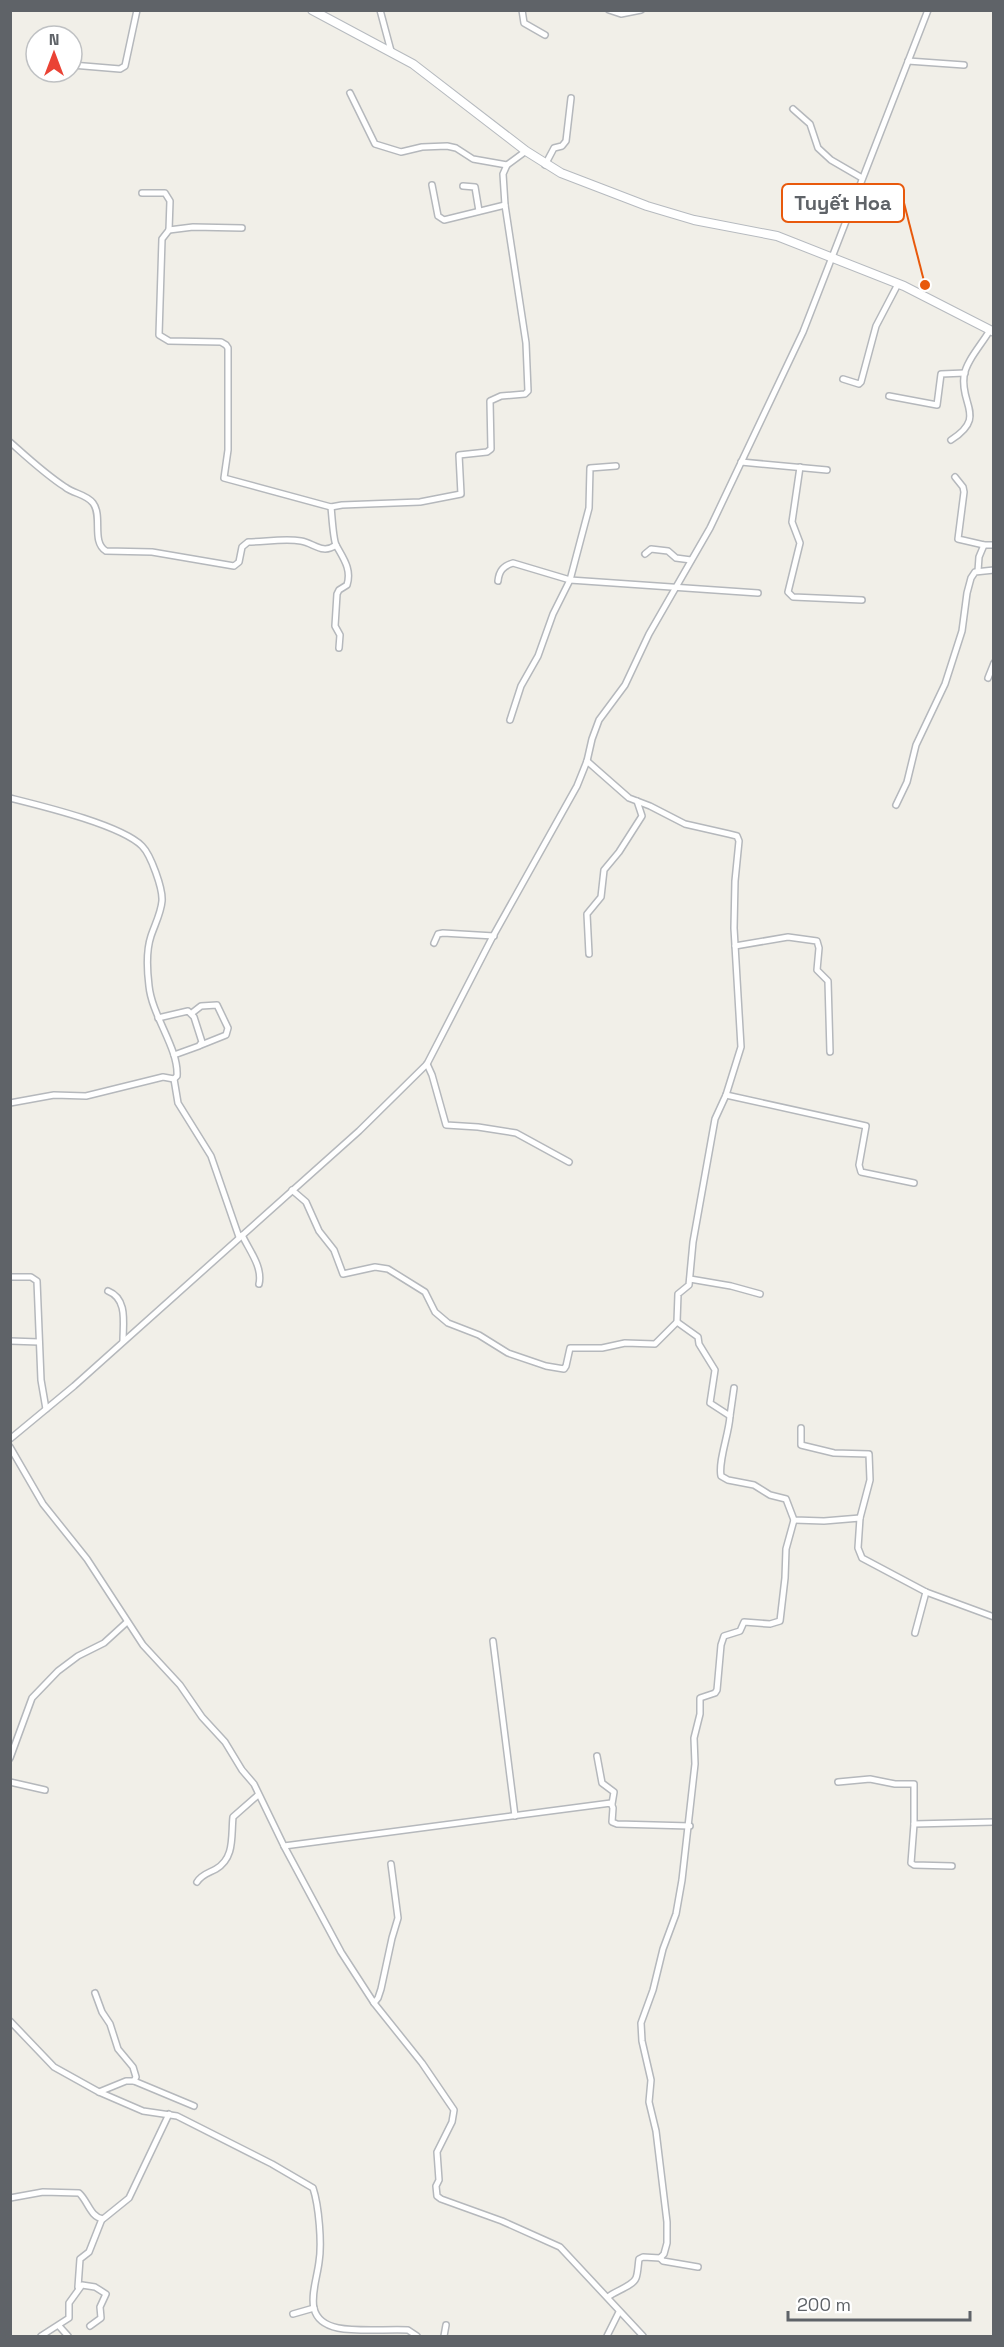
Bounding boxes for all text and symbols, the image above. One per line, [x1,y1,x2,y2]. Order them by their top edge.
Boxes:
north arrow [24,24,84,84]
text: N [49,29,59,50]
callout: Tuyết Hoa [782,184,904,222]
text: Tuyết Hoa [794,190,892,216]
scale bar [788,2284,970,2322]
text: 200 m [797,2293,851,2316]

